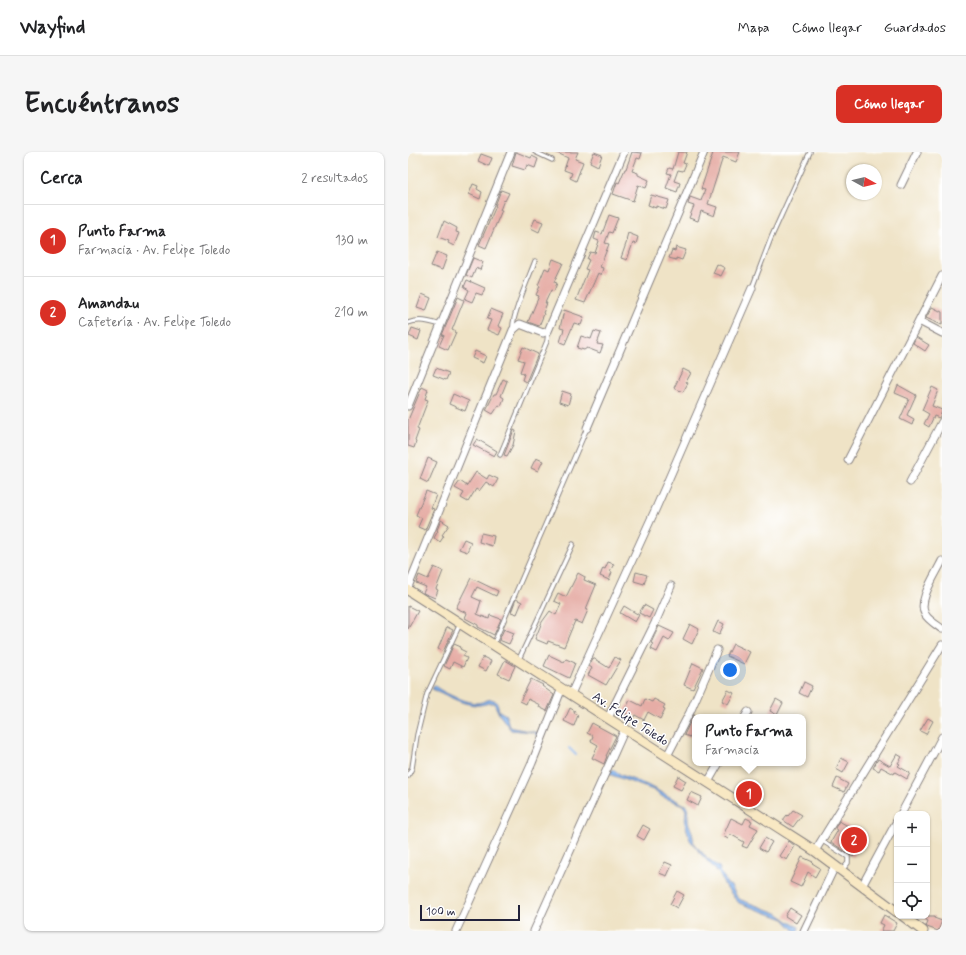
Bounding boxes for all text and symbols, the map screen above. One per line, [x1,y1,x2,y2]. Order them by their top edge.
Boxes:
text: Wayfind [20,15,85,40]
text: Mapa [738,19,770,37]
text: Cómo llegar [792,19,862,37]
text: Guardados [884,19,946,37]
button: Cómo llegar [836,85,942,123]
text: Encuéntranos [24,86,180,123]
north arrow [846,164,882,200]
text: Cerca [40,167,83,189]
text: 2 resultados [301,170,368,187]
text: Punto Farma [78,222,166,242]
text: 1 [50,232,56,249]
text: 130 m [335,232,368,249]
text: Farmacia · Av. Felipe Toledo [78,242,230,259]
text: Amandau [78,294,139,314]
text: 2 [50,304,56,321]
text: 210 m [334,304,368,321]
text: Cafetería · Av. Felipe Toledo [78,314,231,331]
your location [720,660,740,680]
street label: Av. Felipe Toledo [589,688,672,751]
popup [692,714,806,766]
text: Punto Farma [705,722,793,742]
text: Farmacia [705,742,759,759]
pin: 1 [736,779,762,809]
map controls [894,811,930,919]
button: + [894,811,930,847]
pin: 2 [841,825,867,855]
button: − [894,847,930,883]
button: locate [894,883,930,919]
scale bar [420,903,520,922]
text: 100 m [426,905,456,919]

